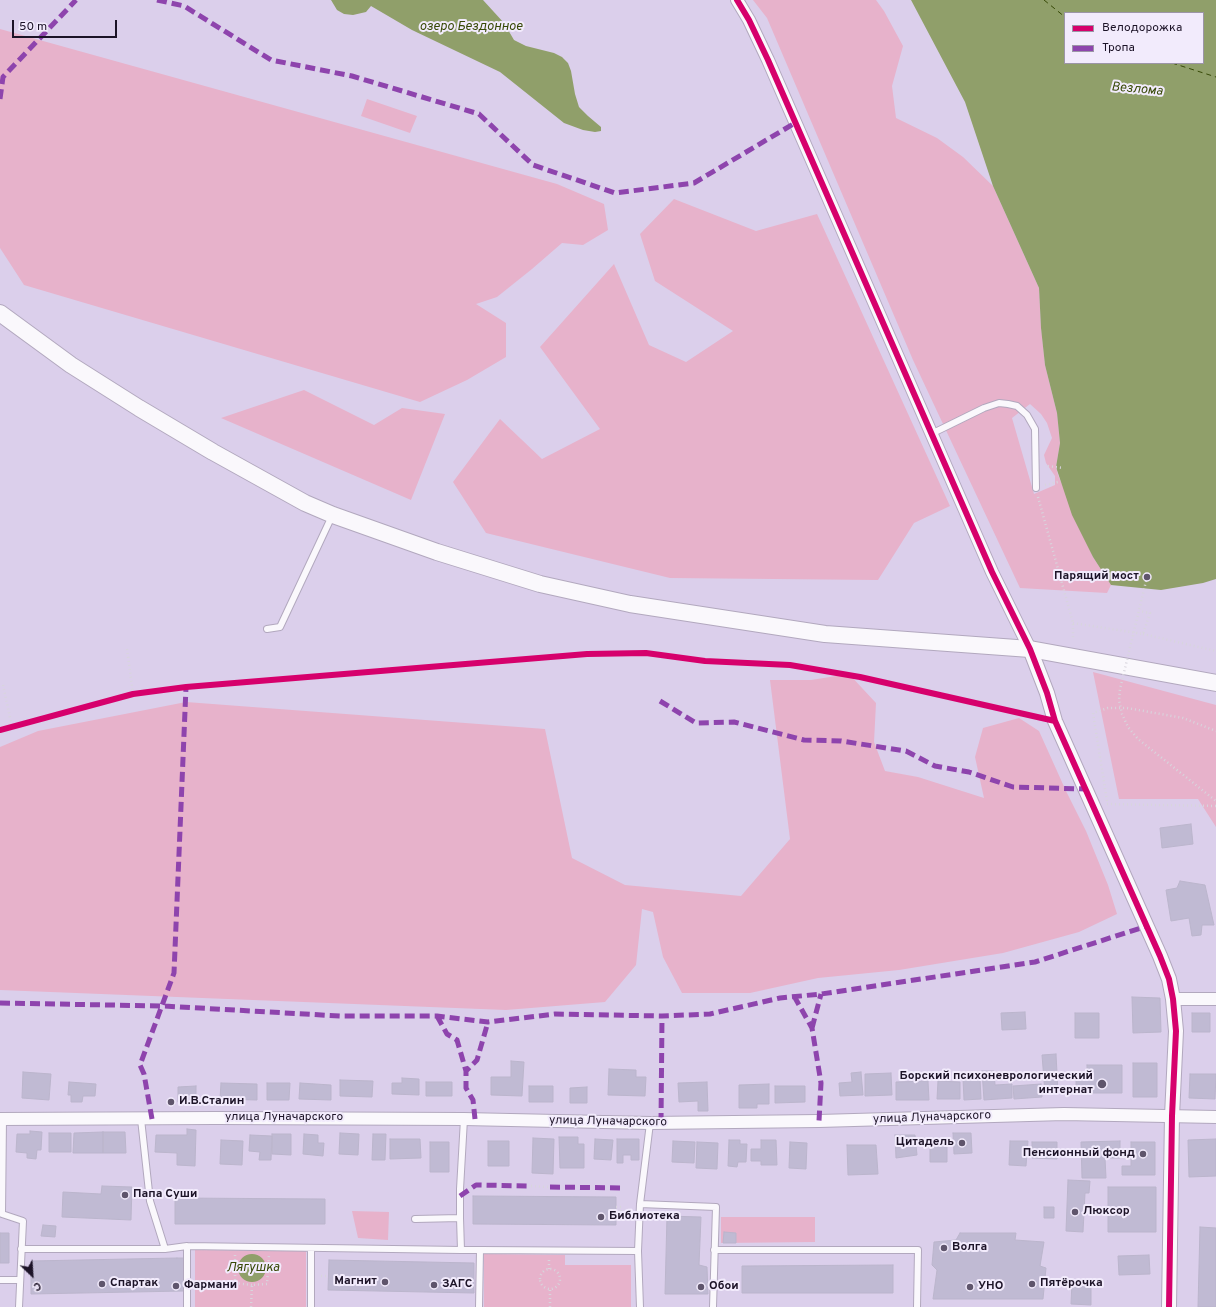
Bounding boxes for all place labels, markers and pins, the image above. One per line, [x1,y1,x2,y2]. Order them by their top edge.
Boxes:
place label: Парящий мост [1054,570,1139,584]
marker: Парящий мост [1142,572,1152,582]
place label: Борский психоневрологический интернат [899,1070,1093,1098]
marker: Борский психоневрологический интернат [1096,1078,1108,1090]
place label: И.В.Сталин [179,1095,244,1109]
marker: И.В.Сталин [166,1097,176,1107]
place label: Цитадель [896,1136,954,1150]
marker: Цитадель [957,1138,967,1148]
place label: Пенсионный фонд [1023,1147,1135,1161]
marker: Пенсионный фонд [1138,1149,1148,1159]
place label: Папа Суши [133,1188,197,1202]
marker: Папа Суши [120,1190,130,1200]
place label: Люксор [1083,1205,1130,1219]
marker: Люксор [1070,1207,1080,1217]
place label: Библиотека [609,1210,680,1224]
marker: Библиотека [596,1212,606,1222]
place label: Волга [952,1241,987,1255]
marker: Волга [939,1243,949,1253]
place label: Магнит [334,1275,377,1289]
place label: Спартак [110,1277,158,1291]
marker: Магнит [380,1277,390,1287]
place label: Пятёрочка [1040,1277,1103,1291]
place label: ЗАГС [442,1278,472,1292]
marker: Спартак [97,1279,107,1289]
place label: Фармани [184,1279,237,1293]
marker: Пятёрочка [1027,1279,1037,1289]
marker: ЗАГС [429,1280,439,1290]
place label: Обои [709,1280,739,1294]
place label: УНО [978,1280,1003,1294]
marker: Фармани [171,1281,181,1291]
marker: Обои [696,1282,706,1292]
marker: УНО [965,1282,975,1292]

